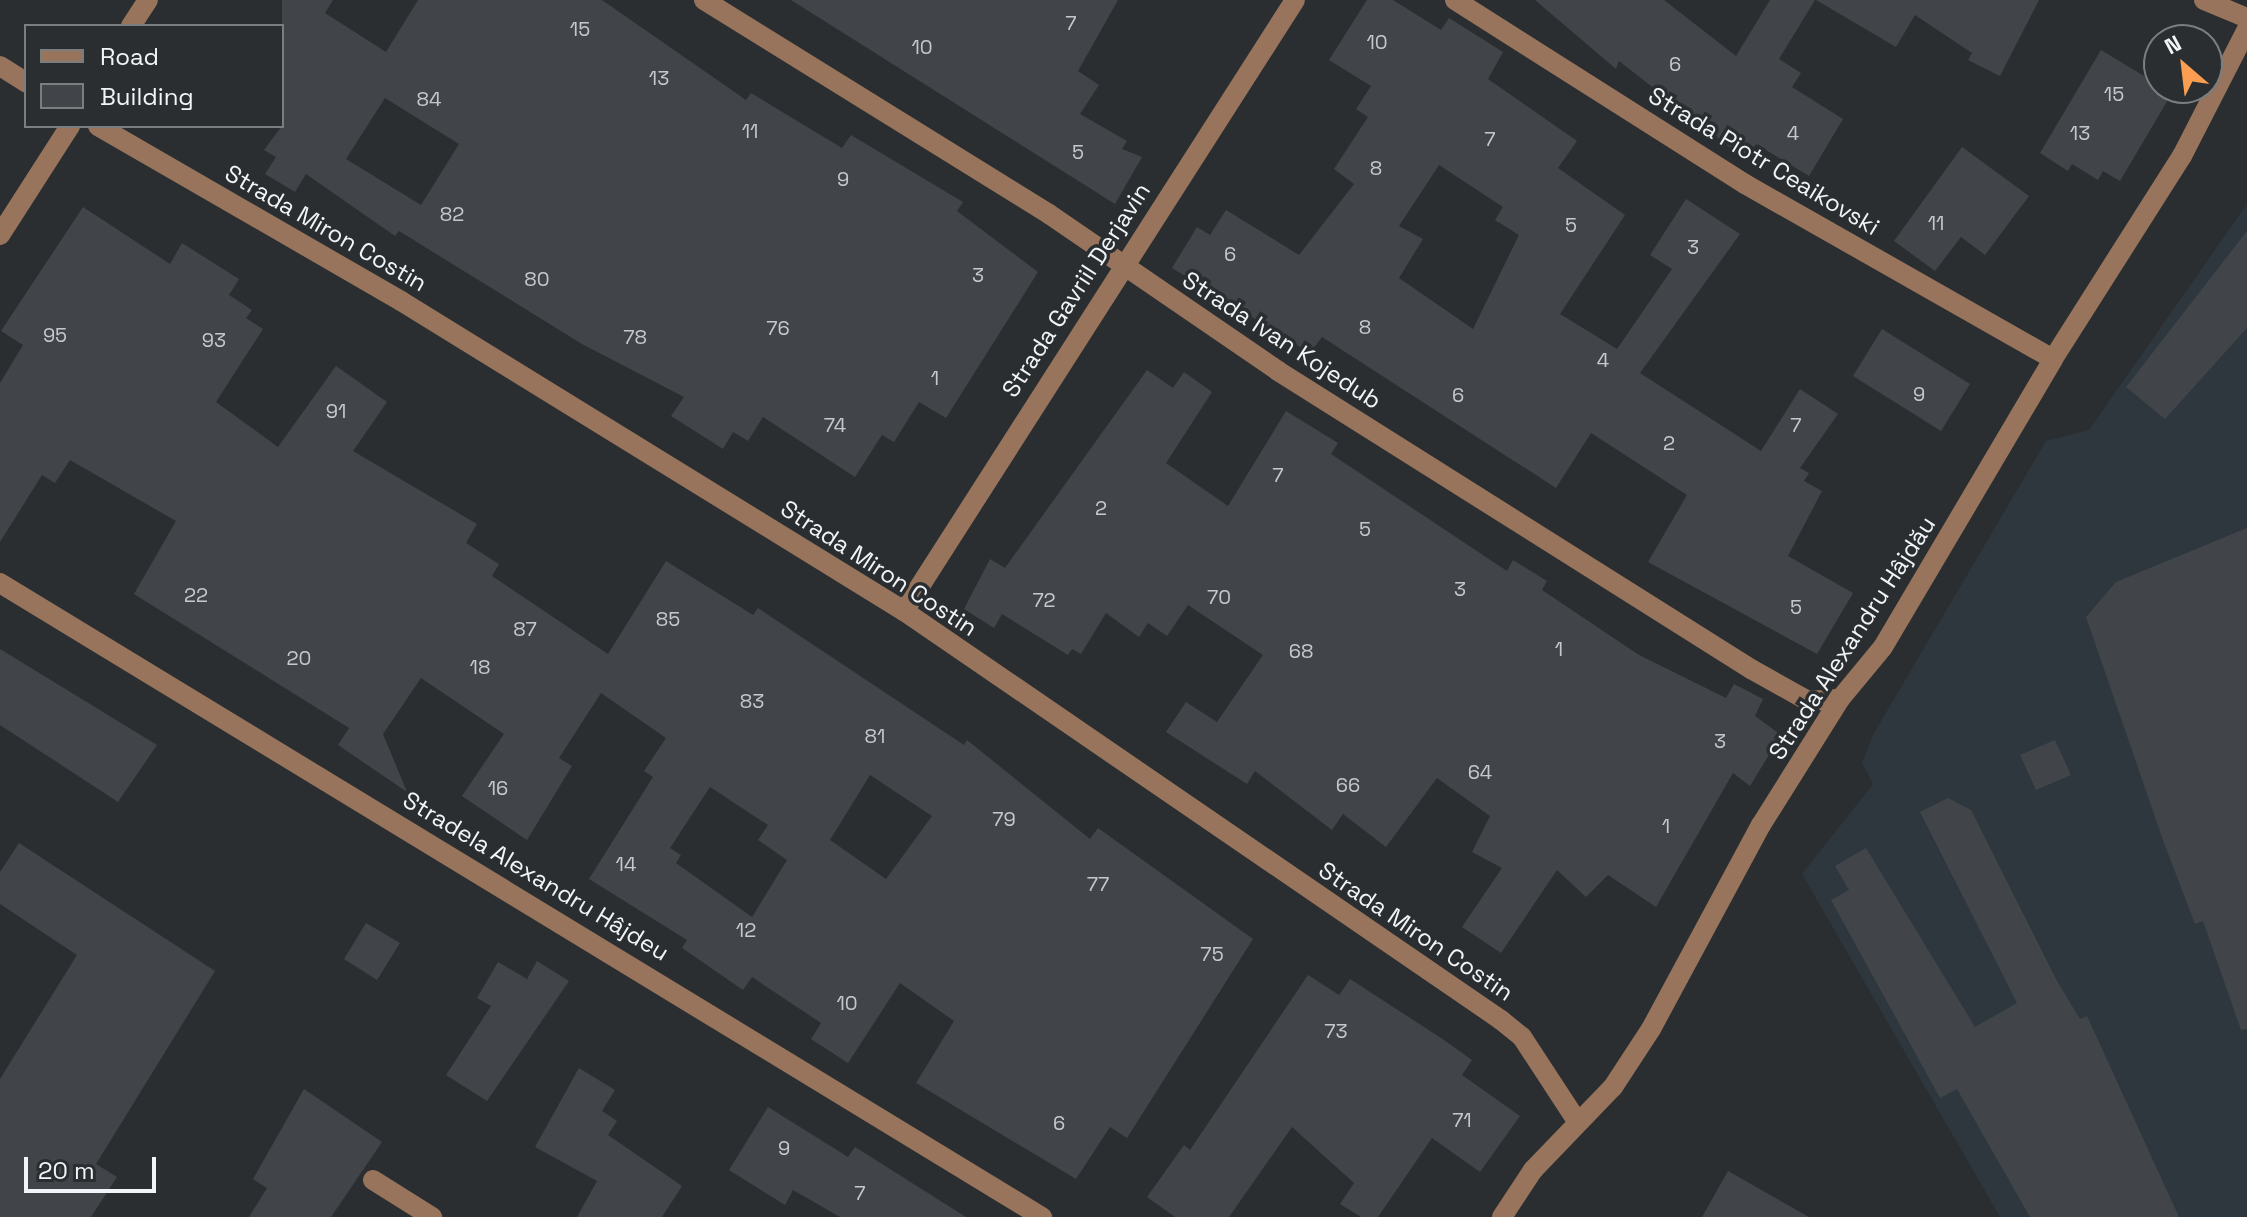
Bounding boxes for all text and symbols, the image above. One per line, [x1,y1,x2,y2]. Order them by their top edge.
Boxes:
house number: 7 [1065,11,1077,35]
house number: 15 [570,17,590,41]
legend [24,24,284,128]
north arrow [2143,24,2223,104]
text: N [2160,29,2186,60]
house number: 10 [1366,30,1388,54]
house number: 10 [911,35,933,59]
text: Road [100,41,159,72]
house number: 6 [1669,52,1681,76]
house number: 13 [649,66,669,90]
text: Building [100,81,194,112]
street label: Strada Piotr Ceaikovski [1643,81,1885,241]
house number: 15 [2104,82,2124,106]
house number: 84 [417,87,441,111]
house number: 11 [742,119,758,143]
house number: 4 [1787,121,1799,145]
house number: 13 [2070,121,2090,145]
house number: 7 [1484,127,1496,151]
house number: 5 [1072,140,1084,164]
house number: 8 [1370,156,1382,180]
street label: Strada Miron Costin [220,158,432,298]
house number: 9 [837,167,849,191]
street label: Strada Gavriil Derjavin [996,177,1156,403]
house number: 82 [440,202,464,226]
house number: 11 [1928,211,1944,235]
house number: 5 [1565,213,1577,237]
house number: 3 [1687,235,1699,259]
house number: 6 [1224,242,1236,266]
house number: 3 [972,263,984,287]
street label: Strada Ivan Kojedub [1177,265,1387,415]
house number: 80 [524,267,550,291]
house number: 8 [1359,315,1371,339]
house number: 76 [766,316,790,340]
house number: 95 [43,323,67,347]
house number: 78 [623,325,647,349]
house number: 93 [202,328,226,352]
house number: 4 [1597,348,1609,372]
house number: 1 [931,366,939,390]
house number: 9 [1913,382,1925,406]
house number: 6 [1452,383,1464,407]
house number: 91 [326,399,346,423]
house number: 74 [824,413,846,437]
house number: 7 [1790,413,1802,437]
house number: 2 [1663,431,1675,455]
house number: 7 [1272,463,1284,487]
street label: Strada Miron Costin [775,494,983,642]
house number: 2 [1095,496,1107,520]
street label: Strada Alexandru Hâjdău [1762,511,1942,765]
house number: 5 [1359,517,1371,541]
house number: 3 [1454,577,1466,601]
house number: 22 [184,583,208,607]
house number: 70 [1207,585,1231,609]
house number: 72 [1032,588,1056,612]
house number: 5 [1790,595,1802,619]
house number: 85 [656,607,680,631]
house number: 87 [513,617,537,641]
house number: 1 [1555,637,1563,661]
house number: 68 [1289,639,1313,663]
house number: 20 [287,646,311,670]
house number: 18 [470,655,490,679]
house number: 83 [740,689,764,713]
house number: 81 [865,724,885,748]
house number: 3 [1714,729,1726,753]
house number: 64 [1468,760,1492,784]
house number: 66 [1336,773,1360,797]
house number: 16 [488,776,508,800]
street label: Stradela Alexandru Hâjdeu [398,785,674,967]
house number: 79 [992,807,1016,831]
house number: 1 [1662,814,1670,838]
house number: 14 [616,852,636,876]
street label: Strada Miron Costin [1313,855,1519,1007]
house number: 77 [1087,872,1109,896]
house number: 12 [736,918,756,942]
house number: 75 [1200,942,1224,966]
house number: 10 [836,991,858,1015]
house number: 73 [1324,1019,1348,1043]
house number: 71 [1452,1108,1472,1132]
house number: 6 [1053,1111,1065,1135]
house number: 9 [778,1136,790,1160]
scale bar [28,1141,160,1191]
text: 20 m [38,1155,95,1186]
house number: 7 [854,1181,866,1205]

